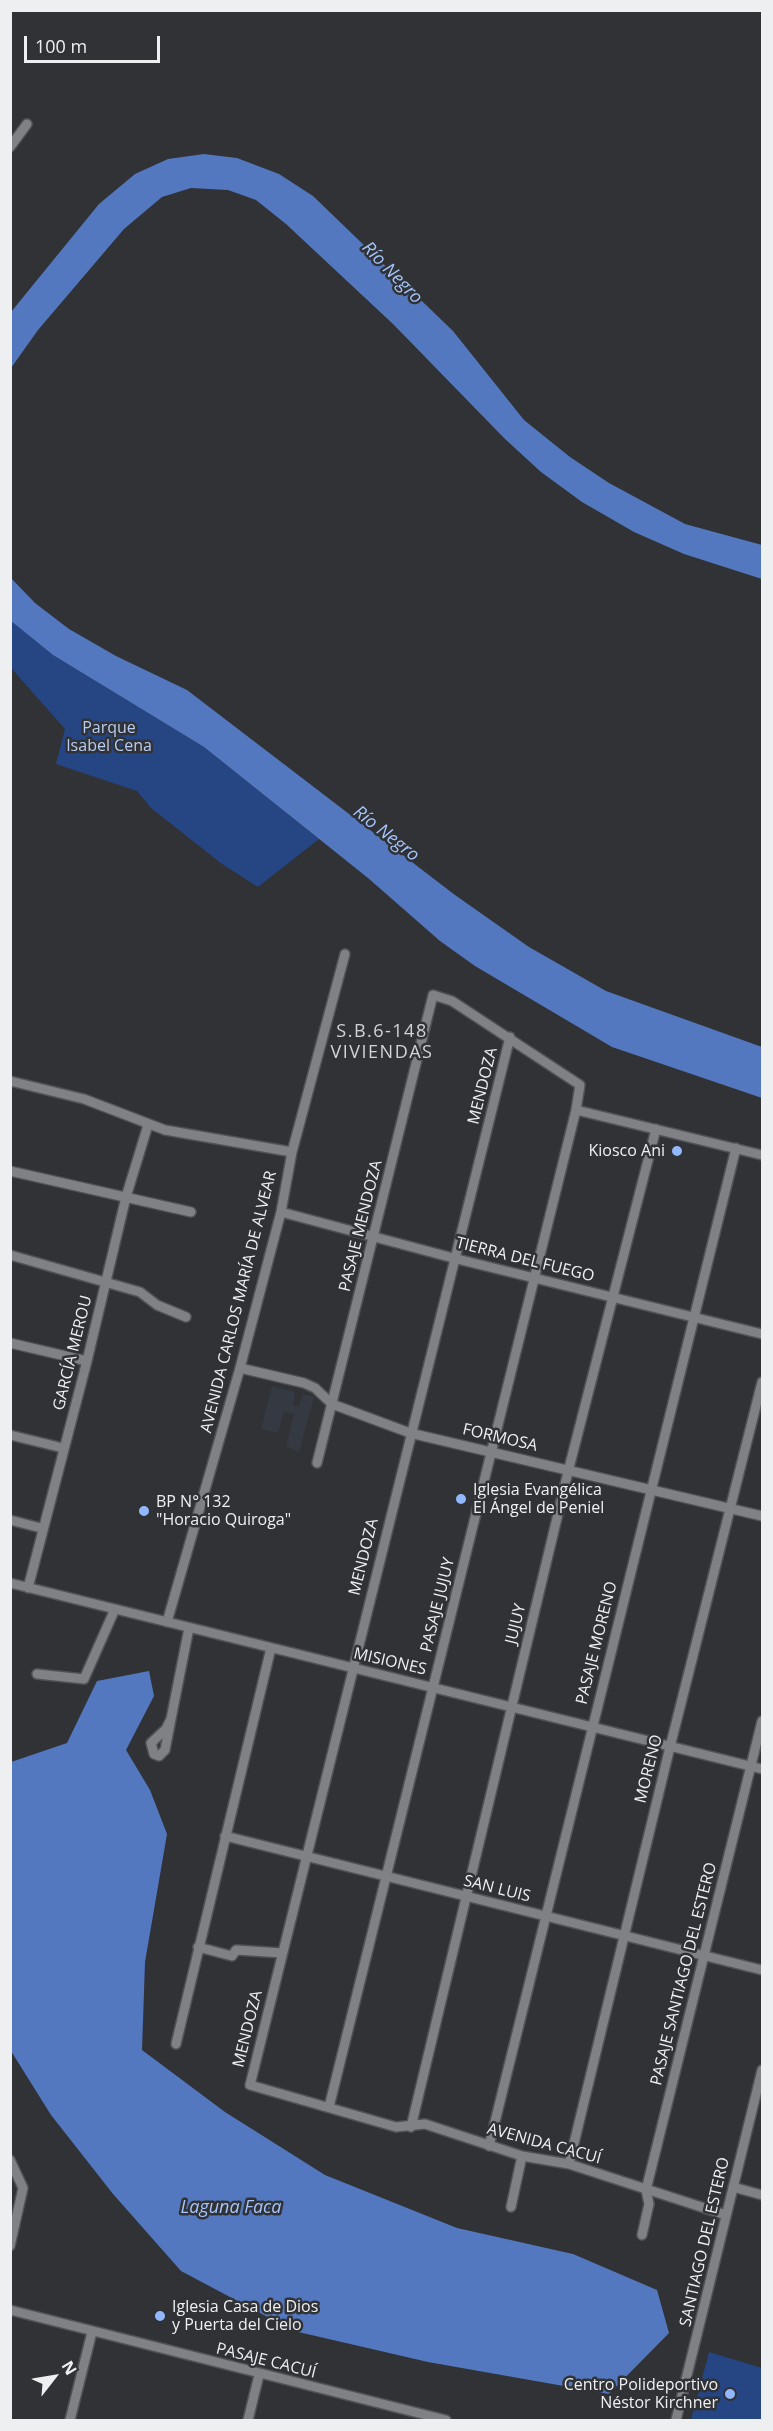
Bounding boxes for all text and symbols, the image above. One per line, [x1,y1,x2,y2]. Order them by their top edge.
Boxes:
scale bar [27,24,164,62]
text: 100 m [35,34,87,58]
water label: Río Negro [357,237,427,309]
park label: Parque Isabel Cena [66,718,152,756]
water label: Río Negro [349,802,423,866]
district label: S.B.6-148 VIVIENDAS [331,1021,433,1064]
street label: MENDOZA [464,1046,502,1126]
place label: Kiosco Ani [588,1141,665,1161]
marker: Kiosco Ani [670,1144,684,1158]
street label: PASAJE MENDOZA [335,1158,387,1294]
street label: AVENIDA CARLOS MARÍA DE ALVEAR [197,1169,281,1435]
street label: TIERRA DEL FUEGO [454,1233,596,1287]
street label: GARCÍA MEROU [49,1294,97,1412]
street label: FORMOSA [461,1420,539,1456]
place label: Iglesia Evangélica El Ángel de Peniel [473,1480,604,1518]
place label: BP N° 132 "Horacio Quiroga" [156,1492,291,1530]
marker: Iglesia Evangélica El Ángel de Peniel [454,1492,468,1506]
marker: BP N° 132 "Horacio Quiroga" [137,1504,151,1518]
street label: MENDOZA [345,1517,383,1597]
street label: PASAJE JUJUY [417,1556,459,1654]
street label: PASAJE MORENO [572,1580,622,1706]
street label: JUJUY [502,1602,530,1646]
street label: MISIONES [352,1644,428,1680]
street label: MORENO [631,1733,667,1805]
street label: PASAJE SANTIAGO DEL ESTERO [647,1860,721,2088]
street label: SAN LUIS [462,1871,532,1907]
street label: MENDOZA [229,1989,267,2069]
street label: AVENIDA CACUÍ [485,2120,603,2168]
street label: SANTIAGO DEL ESTERO [676,2155,734,2329]
water label: Laguna Faca [181,2197,281,2219]
place label: Iglesia Casa de Dios y Puerta del Cielo [172,2297,318,2335]
marker: Iglesia Casa de Dios y Puerta del Cielo [153,2309,167,2323]
street label: PASAJE CACUÍ [214,2339,318,2383]
north arrow [24,2347,84,2407]
text: N [57,2356,82,2379]
place label: Centro Polideportivo Néstor Kirchner [564,2375,718,2413]
marker: Centro Polideportivo Néstor Kirchner [723,2387,737,2401]

